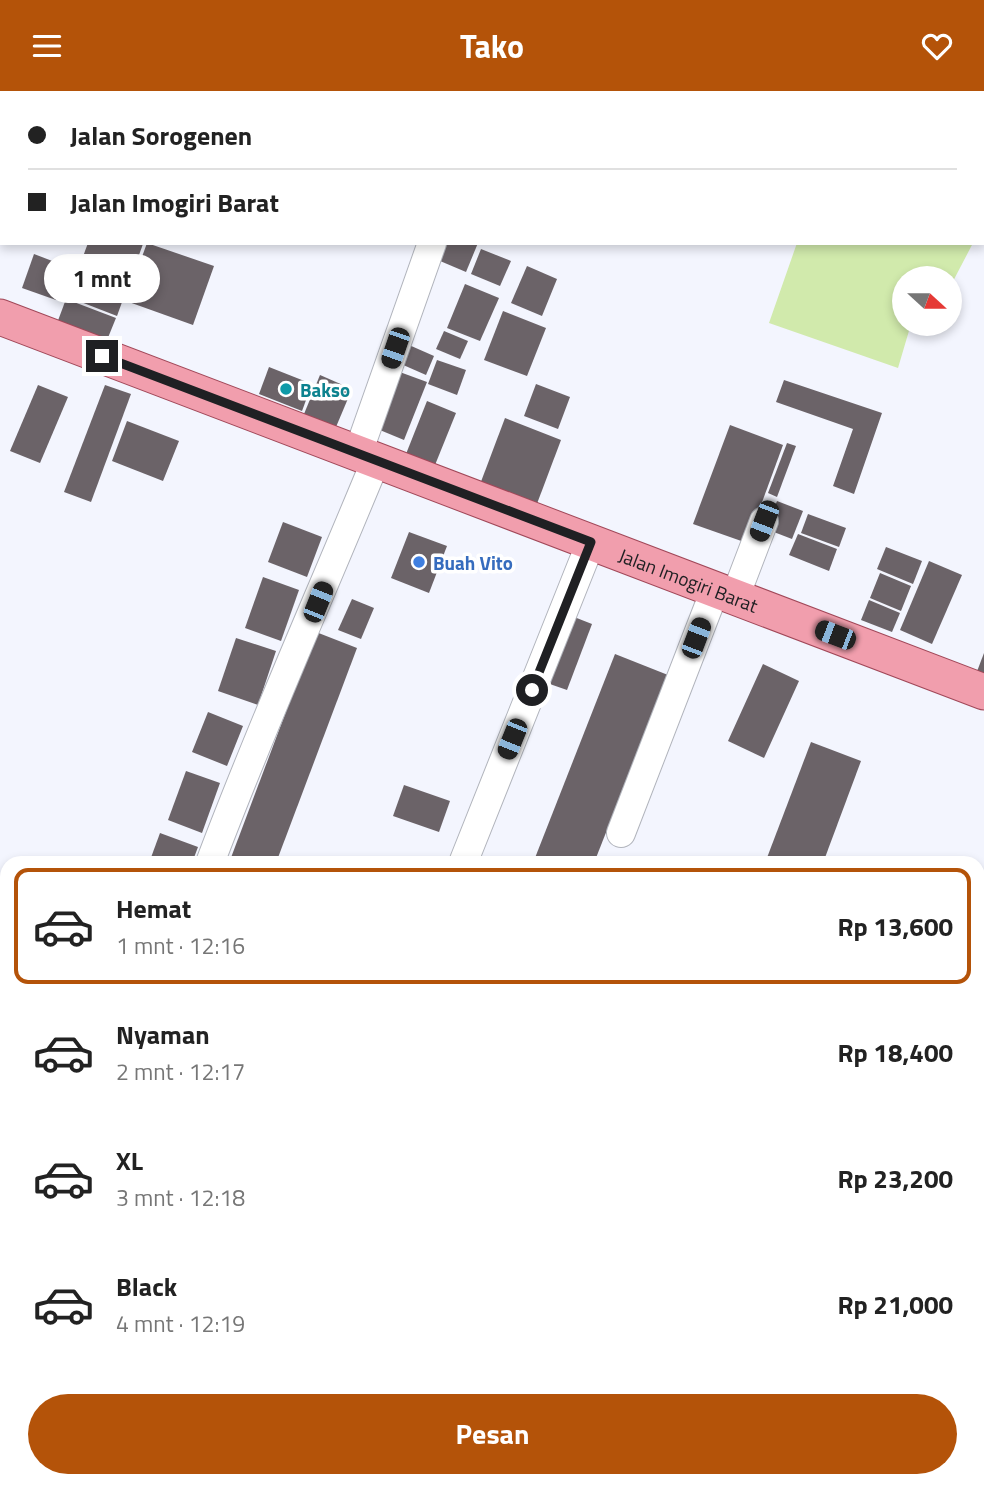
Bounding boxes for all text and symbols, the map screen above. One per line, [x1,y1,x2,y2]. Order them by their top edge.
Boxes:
text: Tako [460,22,524,70]
icon: menu [28,27,66,65]
icon: heart [918,27,956,65]
text: Jalan Sorogenen [70,116,252,155]
text: Jalan Imogiri Barat [70,183,279,222]
callout: 1 mnt [44,254,160,303]
text: 1 mnt [73,261,131,296]
north arrow [892,266,962,336]
map controls [892,266,962,336]
car [379,325,412,371]
route end [86,340,118,372]
place label: Bakso [300,375,350,404]
marker: Bakso [278,381,294,397]
car [747,498,782,544]
street label: Jalan Imogiri Barat [615,540,763,619]
place label: Buah Vito [433,548,513,577]
marker: Buah Vito [411,554,427,570]
car [301,579,336,625]
car [679,615,714,661]
car [812,618,859,652]
route start [516,674,548,706]
car [495,716,530,762]
text: Hemat [116,889,191,928]
icon: car [32,895,95,958]
text: Rp 13,600 [837,907,953,946]
text: 1 mnt · 12:16 [116,928,245,963]
text: Nyaman [116,1015,210,1054]
icon: car [32,1021,95,1084]
text: Rp 18,400 [837,1033,953,1072]
text: 2 mnt · 12:17 [116,1054,245,1089]
text: XL [116,1141,143,1180]
icon: car [32,1147,95,1210]
text: Rp 23,200 [837,1159,953,1198]
text: 3 mnt · 12:18 [116,1180,245,1215]
text: Black [116,1267,177,1306]
icon: car [32,1273,95,1336]
text: Rp 21,000 [837,1285,953,1324]
text: 4 mnt · 12:19 [116,1306,245,1341]
button: Pesan [28,1394,957,1474]

